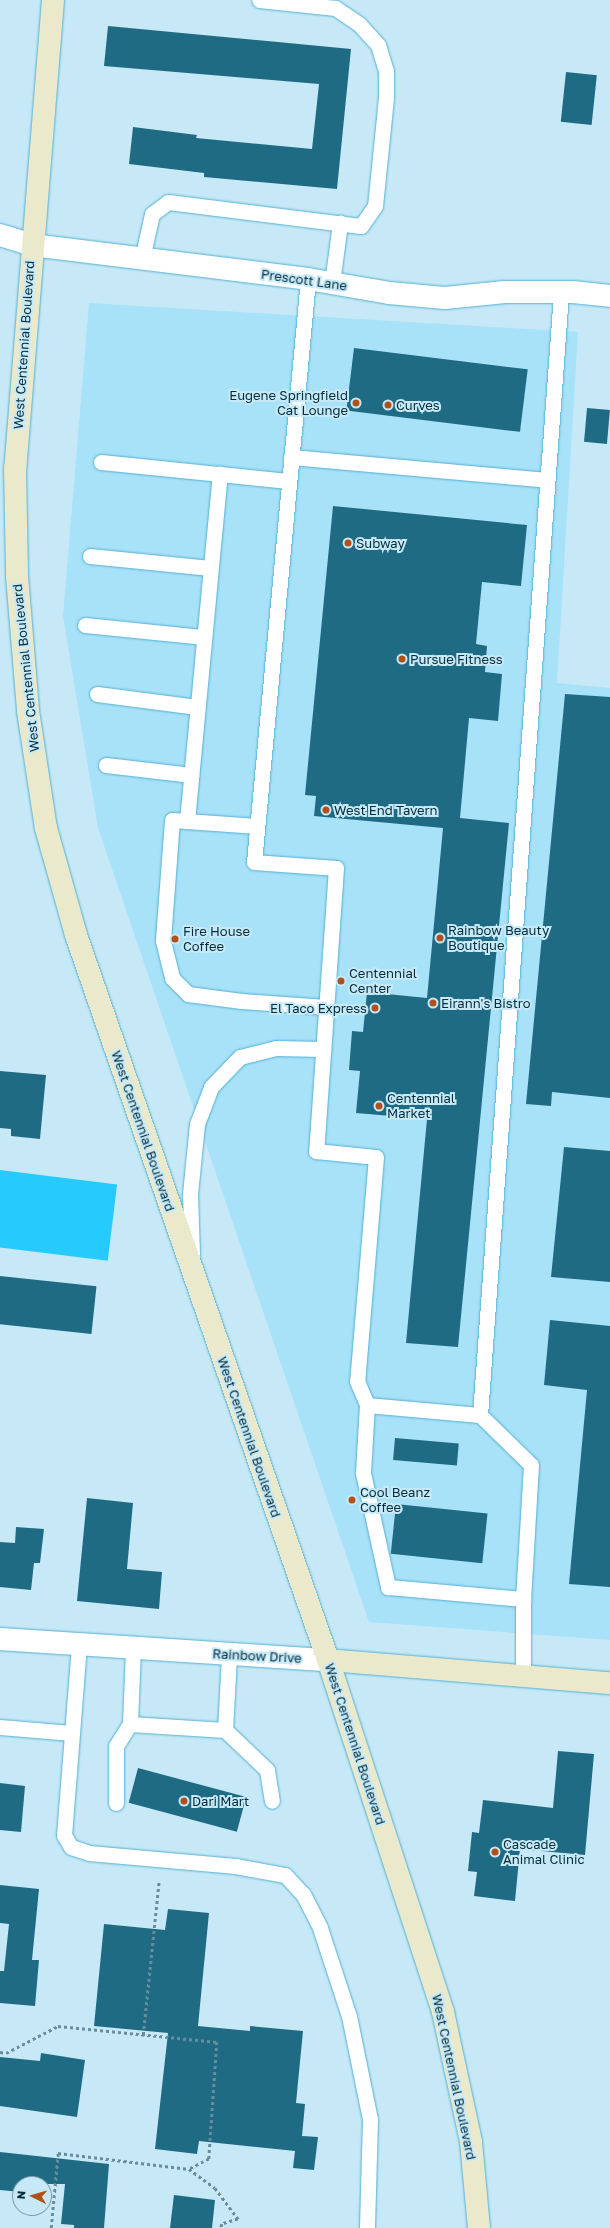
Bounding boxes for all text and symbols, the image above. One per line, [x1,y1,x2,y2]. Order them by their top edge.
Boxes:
street label: West Centennial Boulevard [10,260,38,430]
street label: Prescott Lane [260,266,348,294]
place label: Eugene Springfield Cat Lounge [229,388,348,419]
place label: Curves [396,397,440,413]
marker: Eugene Springfield Cat Lounge [351,398,361,408]
marker: Curves [383,400,393,410]
place label: Subway [356,535,405,551]
marker: Subway [343,538,353,548]
street label: West Centennial Boulevard [9,583,43,753]
place label: Pursue Fitness [410,651,503,667]
marker: Pursue Fitness [397,654,407,664]
place label: West End Tavern [334,802,438,818]
marker: West End Tavern [321,805,331,815]
place label: Rainbow Beauty Boutique [448,923,549,954]
place label: Fire House Coffee [183,924,250,955]
marker: Rainbow Beauty Boutique [435,933,445,943]
marker: Fire House Coffee [170,934,180,944]
place label: Centennial Center [349,966,417,997]
marker: Centennial Center [336,976,346,986]
place label: Eirann's Bistro [441,995,531,1011]
marker: Eirann's Bistro [428,998,438,1008]
place label: El Taco Express [270,1000,367,1016]
marker: El Taco Express [370,1003,380,1013]
street label: West Centennial Boulevard [108,1049,178,1213]
place label: Centennial Market [387,1091,455,1122]
marker: Centennial Market [374,1101,384,1111]
street label: West Centennial Boulevard [214,1355,284,1519]
place label: Cool Beanz Coffee [360,1485,430,1516]
marker: Cool Beanz Coffee [347,1495,357,1505]
street label: Rainbow Drive [212,1646,302,1666]
street label: West Centennial Boulevard [321,1661,389,1827]
place label: Dari Mart [192,1793,249,1809]
marker: Dari Mart [179,1796,189,1806]
place label: Cascade Animal Clinic [503,1837,584,1868]
marker: Cascade Animal Clinic [490,1847,500,1857]
street label: West Centennial Boulevard [429,1993,479,2161]
north arrow [12,2176,52,2216]
text: N [14,2190,27,2200]

